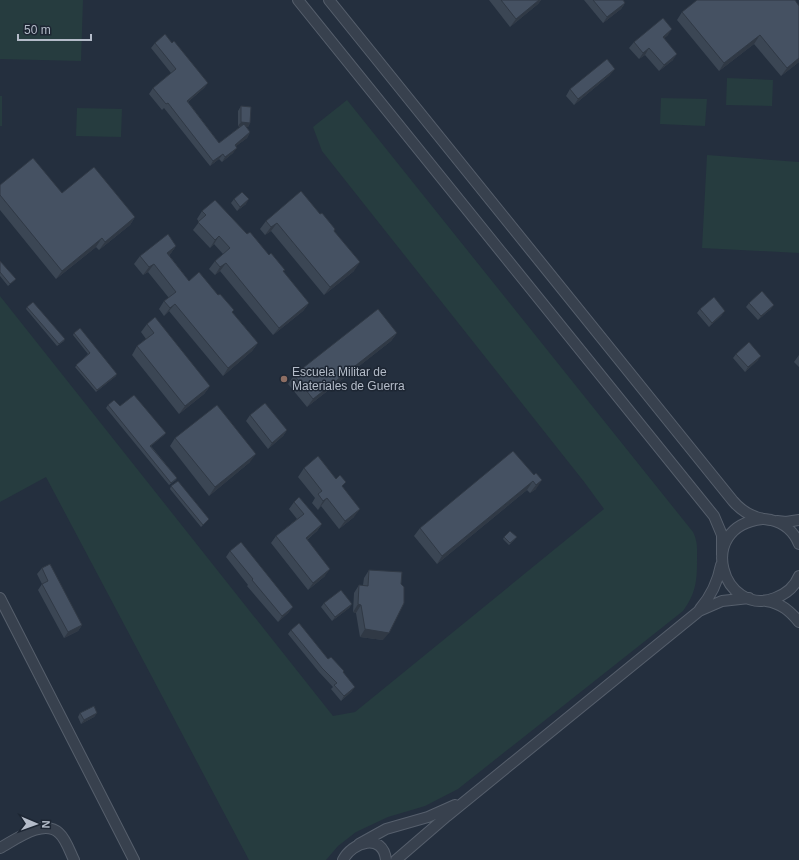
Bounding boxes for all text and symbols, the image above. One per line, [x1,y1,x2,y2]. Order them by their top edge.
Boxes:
scale bar [18,16,91,42]
text: 50 m [24,23,51,37]
place label: Escuela Militar de Materiales de Guerra [292,365,405,393]
marker: Escuela Militar de Materiales de Guerra [279,374,289,384]
north arrow [16,804,56,844]
text: N [40,820,52,829]

